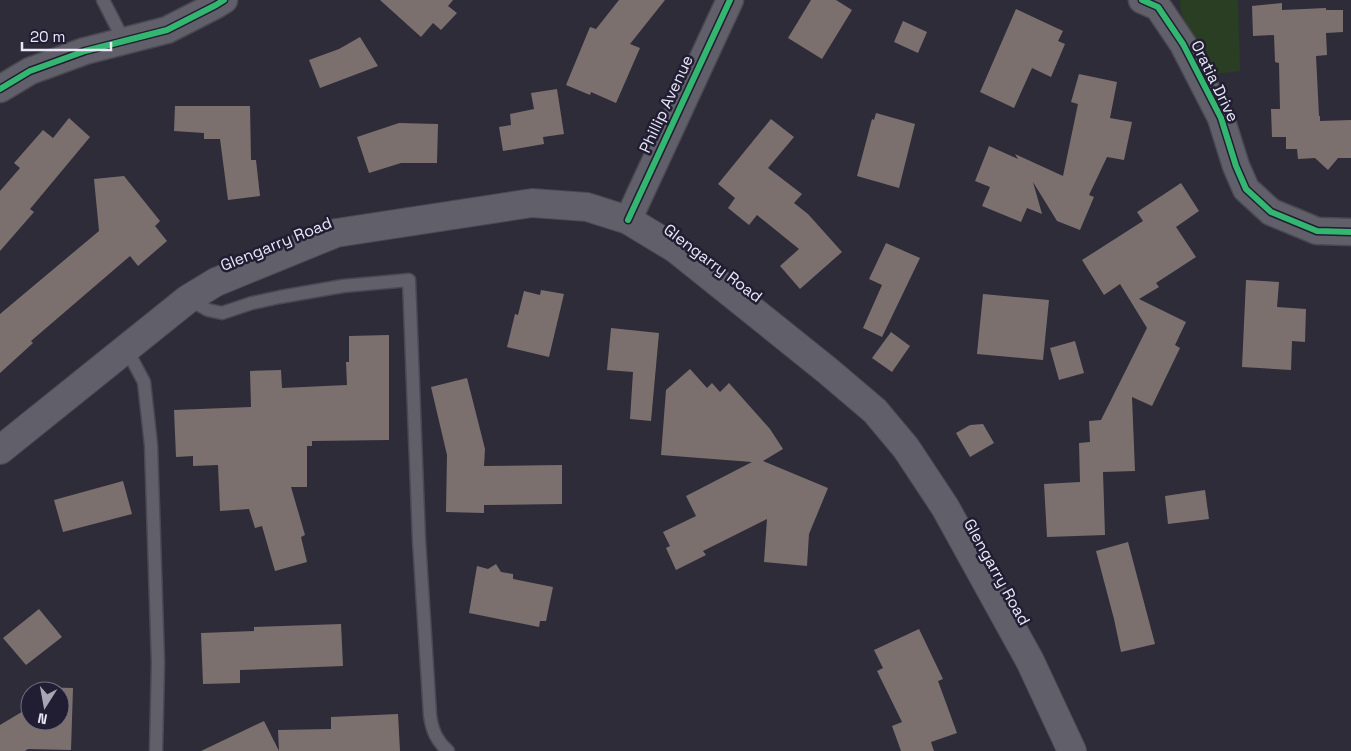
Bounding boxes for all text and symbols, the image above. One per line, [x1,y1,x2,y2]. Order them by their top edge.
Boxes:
scale bar [22,20,111,52]
text: 20 m [30,27,65,46]
street label: Oratia Drive [1186,37,1244,125]
street label: Phillip Avenue [634,52,698,156]
street label: Glengarry Road [217,212,335,276]
street label: Glengarry Road [659,219,767,307]
street label: Glengarry Road [959,515,1035,629]
north arrow [20,681,70,731]
text: N [36,709,49,728]

